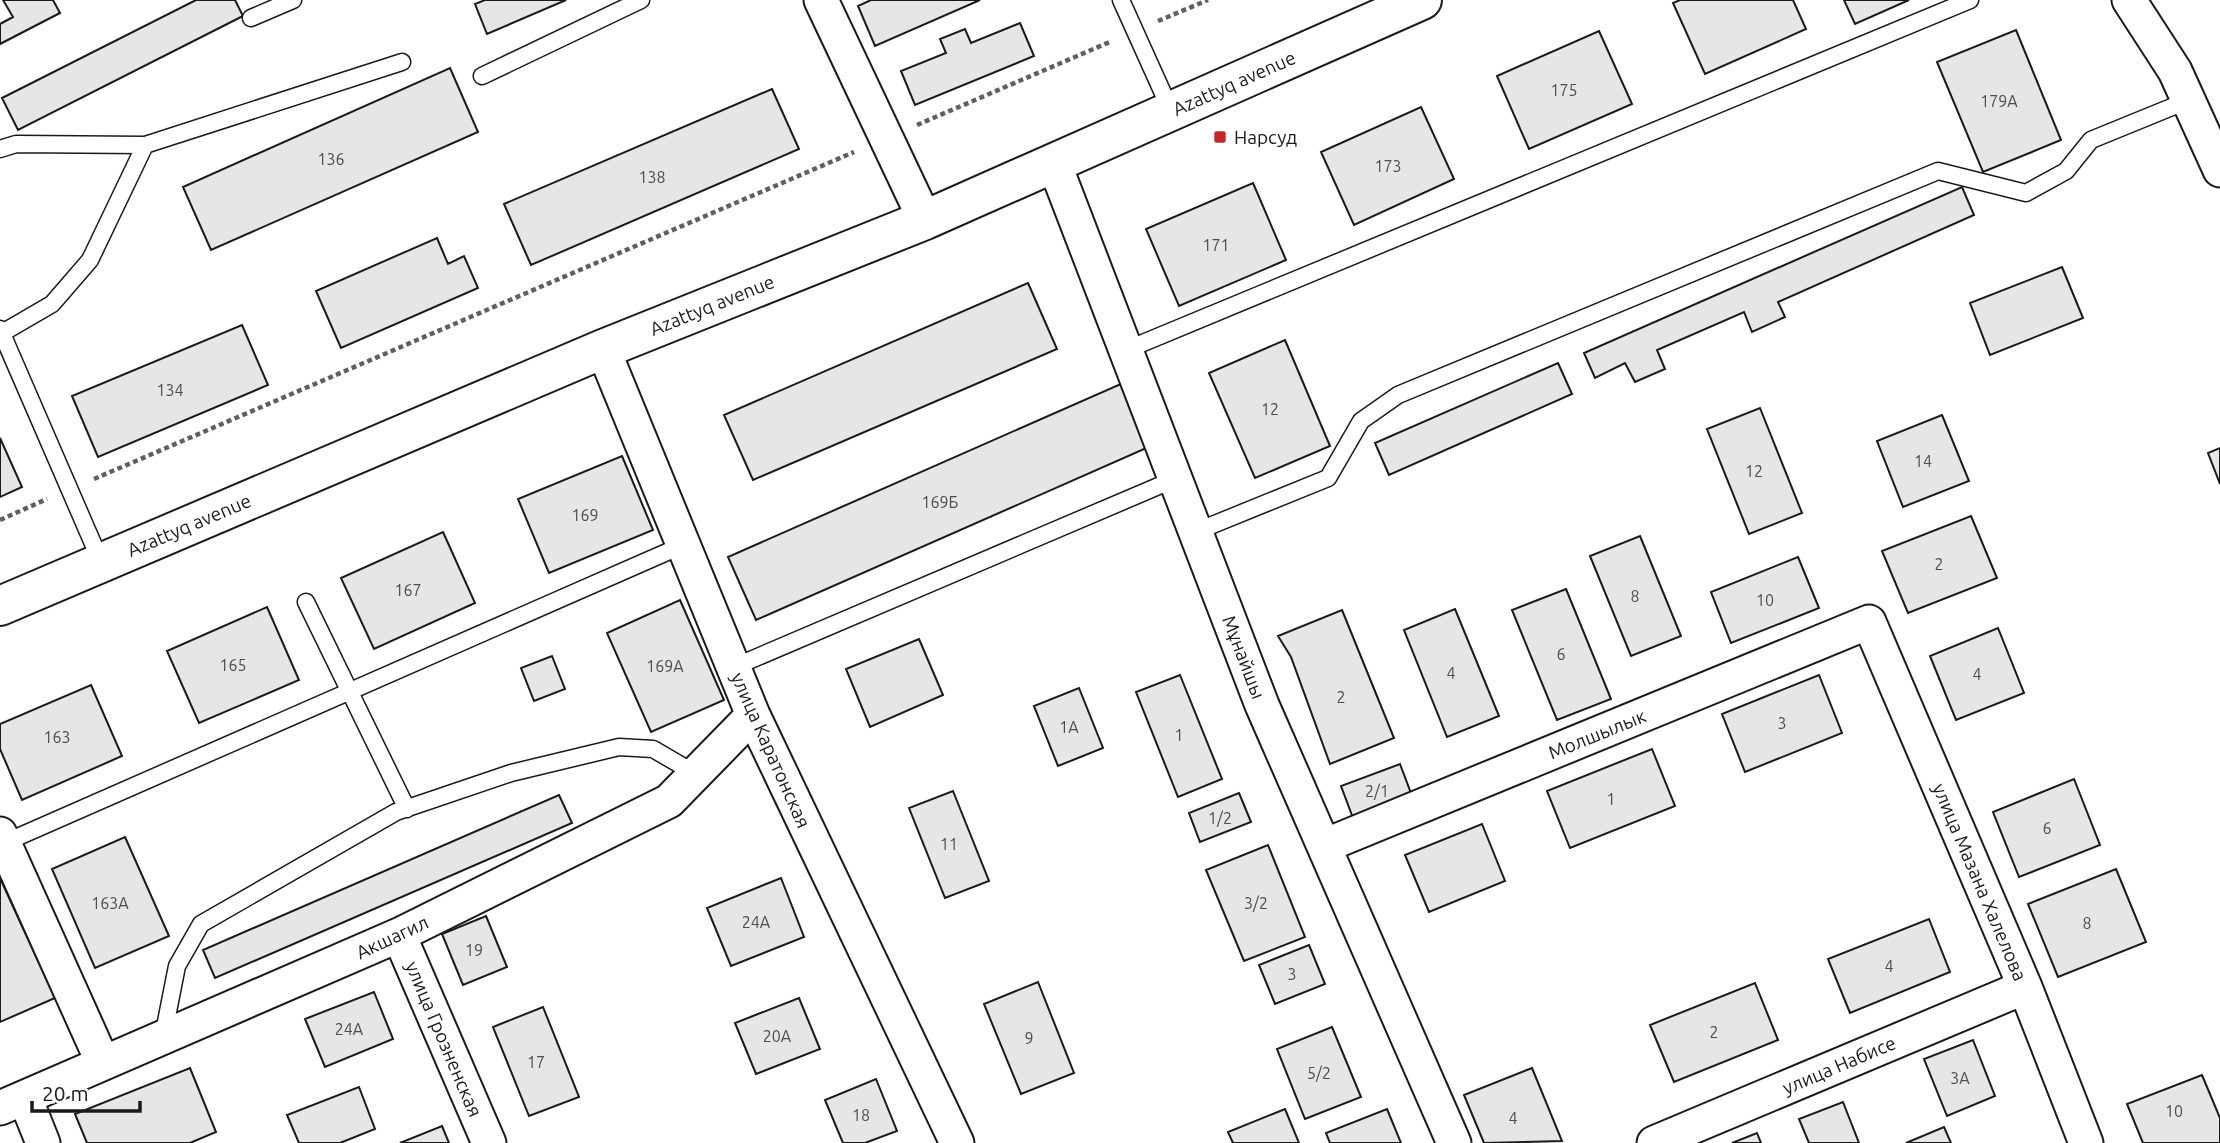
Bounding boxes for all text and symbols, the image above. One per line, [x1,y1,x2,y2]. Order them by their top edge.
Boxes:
street label: Azattyq avenue [1169,46,1299,120]
house number: 175 [1550,81,1578,99]
house number: 179А [1980,92,2018,110]
place label: Нарсуд [1234,126,1297,148]
marker: Нарсуд [1212,129,1228,145]
house number: 136 [317,150,345,168]
house number: 173 [1374,157,1402,175]
house number: 138 [638,168,666,186]
house number: 171 [1202,236,1230,254]
street label: Azattyq avenue [647,270,777,340]
house number: 134 [156,381,184,399]
house number: 12 [1261,400,1279,418]
house number: 14 [1914,452,1932,470]
house number: 12 [1745,462,1763,480]
street label: Azattyq avenue [124,489,254,561]
house number: 169Б [922,493,959,511]
house number: 169 [571,506,599,524]
house number: 2 [1934,555,1944,573]
house number: 167 [394,581,422,599]
house number: 8 [1630,587,1640,605]
house number: 10 [1756,591,1774,609]
street label: Мұнайшы [1218,612,1270,702]
house number: 6 [1556,645,1566,663]
house number: 165 [219,656,247,674]
house number: 169А [646,657,684,675]
house number: 4 [1446,664,1456,682]
house number: 4 [1972,665,1982,683]
street label: улица Каратонская [727,669,815,831]
house number: 2 [1336,688,1346,706]
street label: Молшылык [1545,704,1649,764]
house number: 3 [1777,714,1787,732]
house number: 1А [1059,718,1079,736]
house number: 1 [1174,726,1184,744]
house number: 163 [43,728,71,746]
street label: улица Мазана Халелова [1928,780,2032,984]
house number: 2/1 [1365,782,1389,800]
house number: 1 [1606,790,1616,808]
house number: 1/2 [1208,809,1232,827]
house number: 6 [2042,819,2052,837]
house number: 11 [940,835,958,853]
house number: 163А [91,894,129,912]
house number: 3/2 [1244,894,1268,912]
street label: Акшагил [352,911,432,963]
house number: 24А [742,913,771,931]
house number: 8 [2082,914,2092,932]
house number: 19 [465,941,483,959]
house number: 4 [1884,957,1894,975]
street label: улица Грозненская [401,958,487,1120]
house number: 3 [1287,965,1297,983]
house number: 24А [335,1020,364,1038]
house number: 2 [1709,1023,1719,1041]
house number: 20А [763,1027,792,1045]
house number: 9 [1024,1029,1034,1047]
street label: улица Набисе [1779,1031,1899,1099]
house number: 17 [527,1053,545,1071]
house number: 5/2 [1307,1064,1331,1082]
house number: 3А [1950,1069,1970,1087]
scale bar [32,1070,140,1114]
text: 20 m [42,1081,89,1105]
house number: 10 [2165,1102,2183,1120]
house number: 18 [852,1106,870,1124]
house number: 4 [1508,1109,1518,1127]

